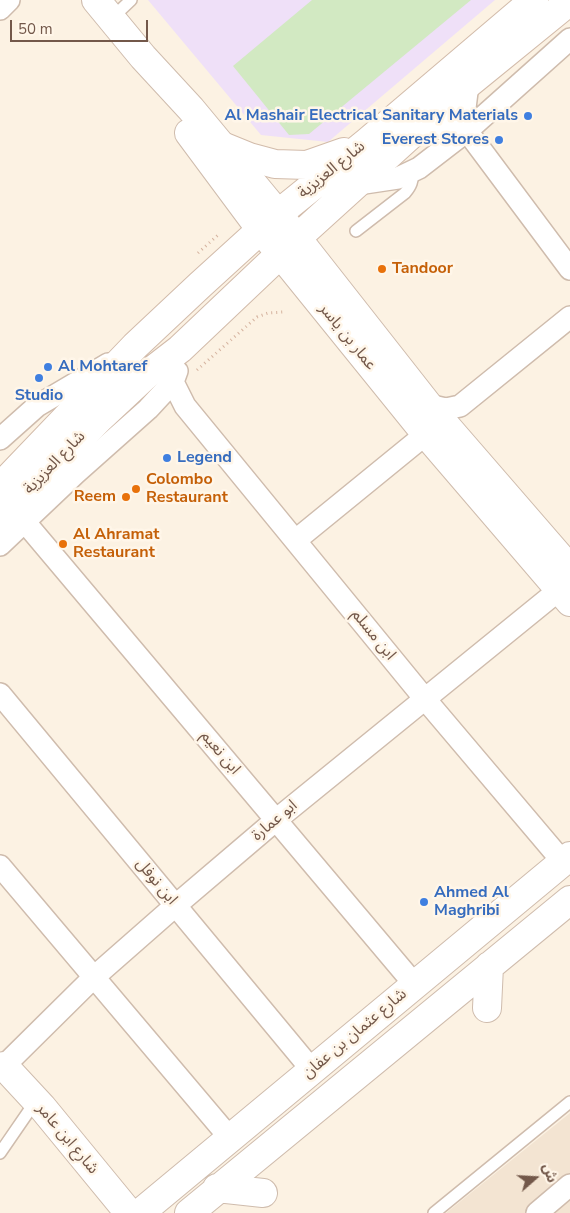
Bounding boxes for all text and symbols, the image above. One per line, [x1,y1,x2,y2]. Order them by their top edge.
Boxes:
scale bar [12,10,150,42]
text: 50 m [18,19,53,39]
place label: Al Mashair Electrical Sanitary Materials [224,106,518,126]
marker: Al Mashair Electrical Sanitary Materials [522,110,534,122]
place label: Everest Stores [382,130,489,150]
marker: Everest Stores [493,134,505,146]
street label: شارع العزيزية [295,137,369,203]
place label: Tandoor [392,259,453,279]
marker: Tandoor [376,263,388,275]
street label: عمار بن ياسر [314,300,380,374]
place label: Al Mohtaref [58,357,147,377]
marker: Al Mohtaref [42,361,54,373]
marker: Studio [33,372,45,384]
place label: Studio [15,386,63,406]
street label: شارع العزيزية [20,427,90,499]
place label: Legend [177,448,232,468]
marker: Legend [161,452,173,464]
place label: Colombo Restaurant [146,470,228,508]
marker: Colombo Restaurant [130,483,142,495]
place label: Reem [74,487,116,507]
marker: Reem [120,491,132,503]
place label: Al Ahramat Restaurant [73,525,159,563]
marker: Al Ahramat Restaurant [57,538,69,550]
street label: ابن مسلم [347,606,399,664]
street label: ابن نعيم [196,727,244,779]
street label: ابو عمارة [248,796,302,846]
street label: ابن نوفل [131,855,181,909]
place label: Ahmed Al Maghribi [434,883,509,921]
marker: Ahmed Al Maghribi [418,896,430,908]
street label: شارع عثمان بن عفان [299,985,411,1083]
street label: شارع ابن عامر [32,1100,102,1178]
north arrow [510,1153,560,1203]
text: ش [538,1161,562,1185]

